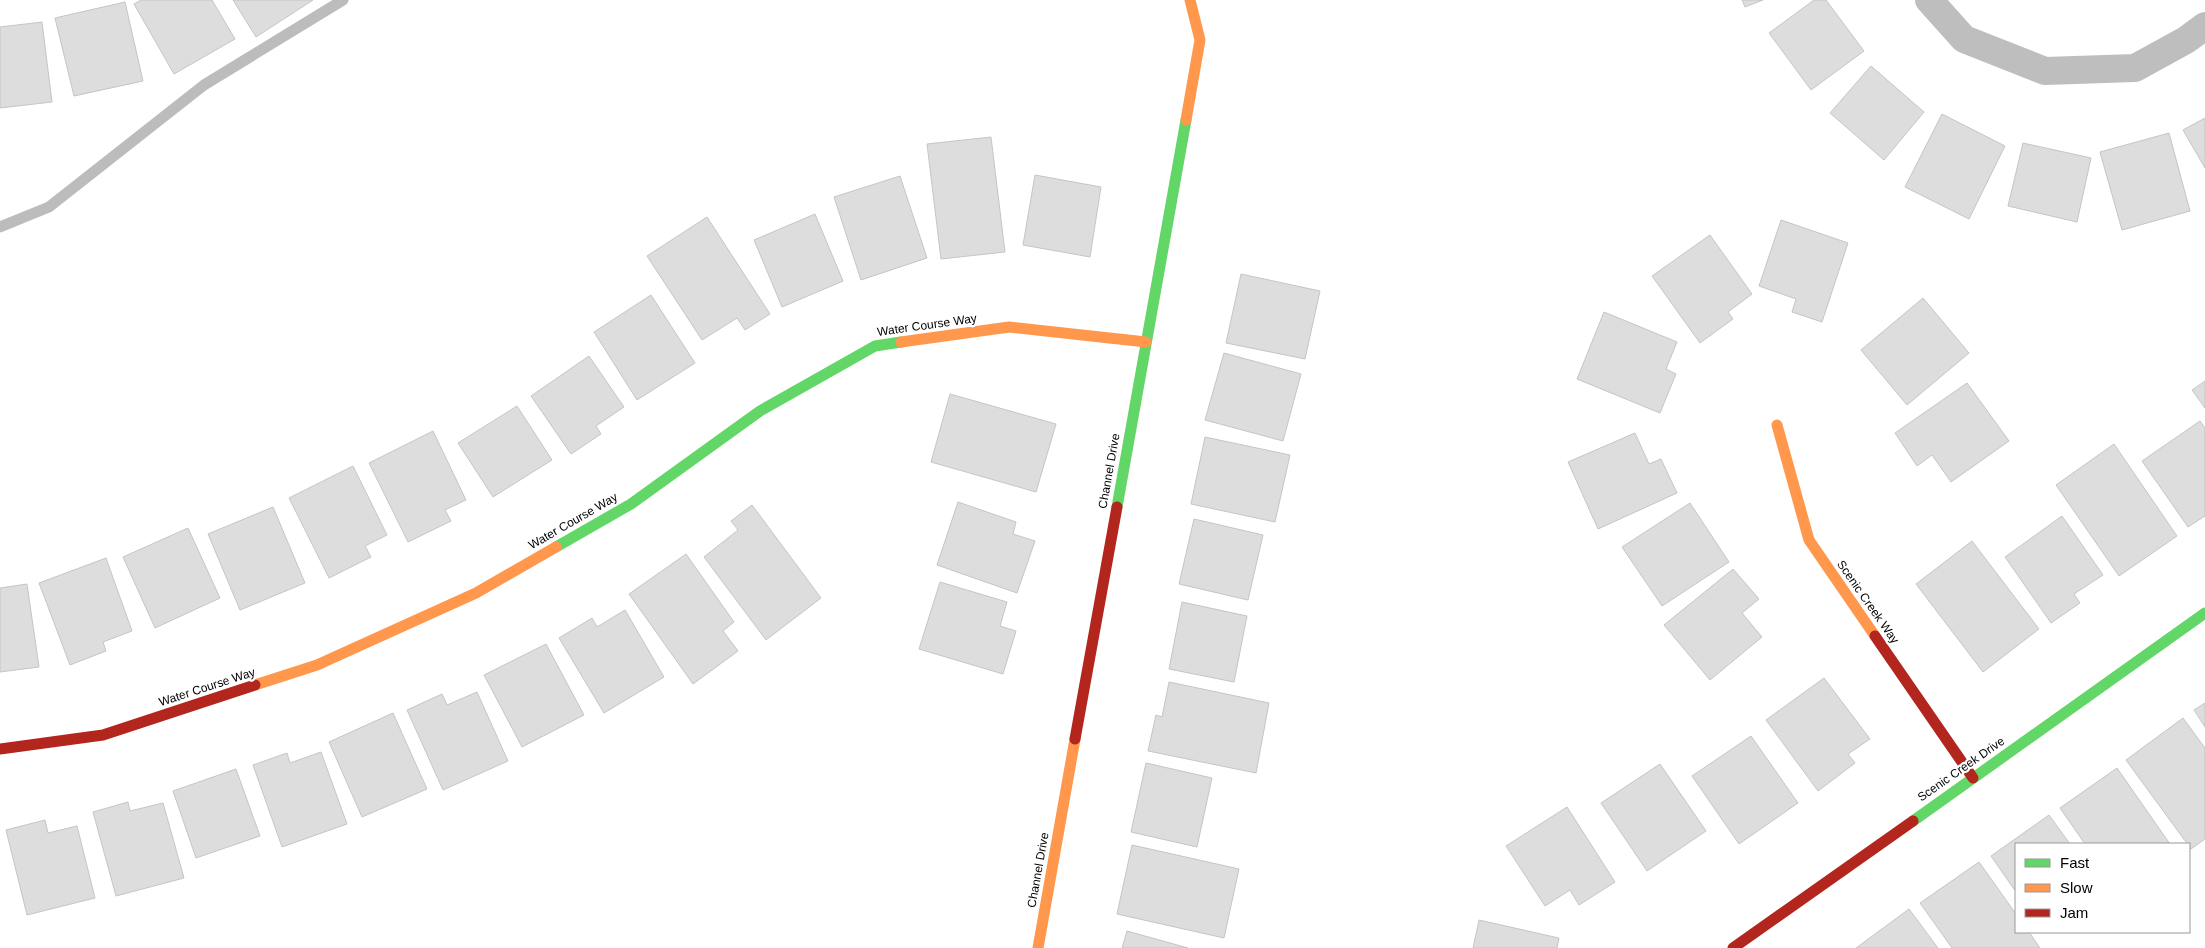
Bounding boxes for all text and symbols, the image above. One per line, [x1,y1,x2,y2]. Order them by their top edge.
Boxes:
street label: Water Course Way [876,311,978,339]
street label: Channel Drive [1096,432,1123,510]
street label: Water Course Way [526,490,620,552]
street label: Scenic Creek Way [1834,558,1902,646]
street label: Water Course Way [157,665,257,709]
street label: Scenic Creek Drive [1915,734,2007,804]
street label: Channel Drive [1025,831,1052,909]
legend [2015,843,2190,933]
text: Fast [2060,854,2090,871]
text: Slow [2060,879,2093,896]
text: Jam [2060,904,2088,921]

